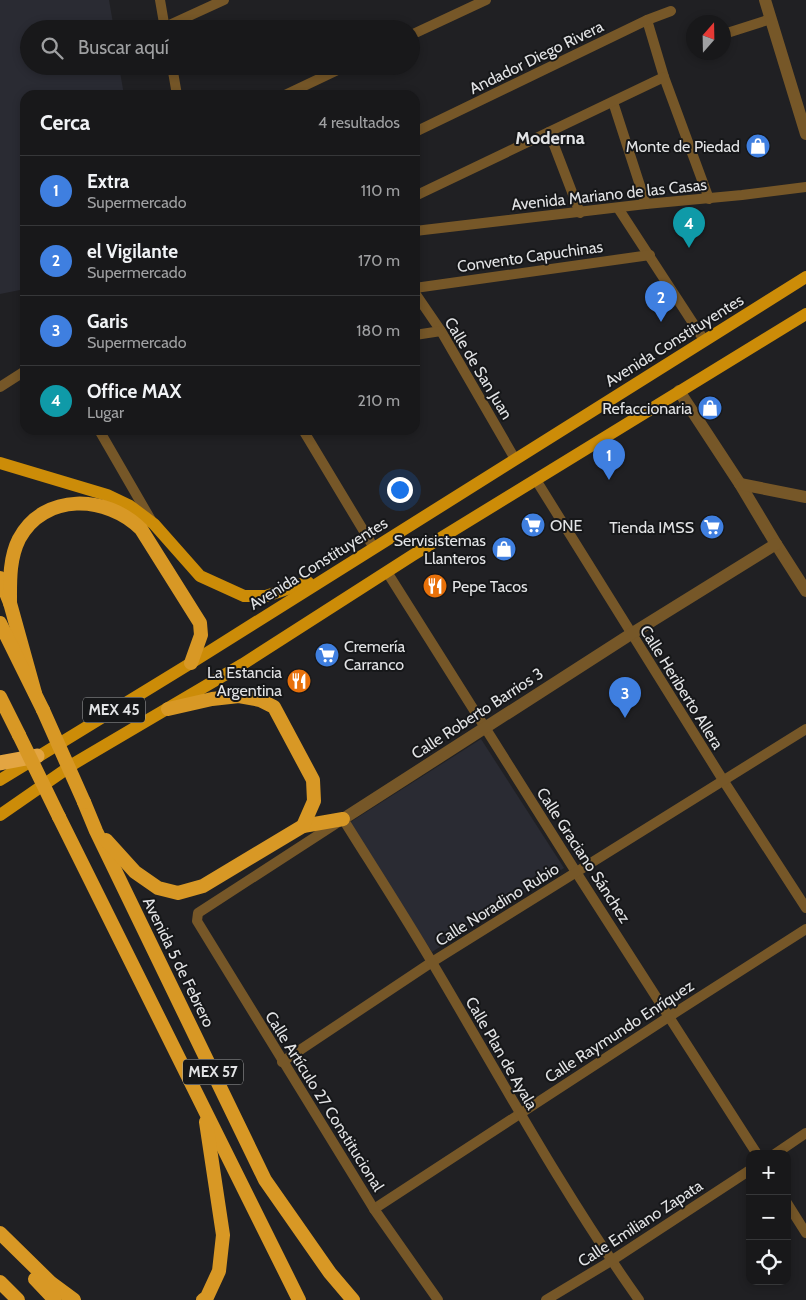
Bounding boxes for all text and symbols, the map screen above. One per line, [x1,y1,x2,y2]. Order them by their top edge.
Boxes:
north arrow [686,15,731,60]
street label: Andador Diego Rivera [466,17,607,98]
search box [20,20,420,75]
icon: search [38,34,66,62]
text: Buscar aquí [78,36,169,59]
text: Cerca [40,110,90,135]
text: 4 resultados [318,113,400,132]
district label: Moderna [515,127,585,149]
shop icon: Monte de Piedad [745,133,771,159]
place label: Monte de Piedad [626,137,740,156]
text: Extra [87,170,129,193]
street label: Avenida Mariano de las Casas [510,175,708,214]
text: 1 [53,181,59,200]
text: 110 m [361,181,400,200]
text: Supermercado [87,193,187,212]
pin: 4 [673,207,705,248]
street label: Convento Capuchinas [456,237,605,276]
text: el Vigilante [87,240,178,263]
text: 2 [52,251,60,270]
text: 170 m [358,251,400,270]
text: Supermercado [87,263,187,282]
pin: 2 [645,281,677,322]
street label: Avenida Constituyentes [602,290,747,391]
text: Garis [87,310,128,333]
street label: Calle de San Juan [441,314,517,423]
text: 3 [52,321,60,340]
text: 180 m [356,321,400,340]
text: Supermercado [87,333,187,352]
text: Office MAX [87,380,181,403]
text: 4 [51,391,61,410]
text: 210 m [358,391,400,410]
shop icon: Refaccionaria [697,395,723,421]
place label: Refaccionaria [602,399,692,418]
text: Lugar [87,403,124,422]
pin: 1 [593,439,625,480]
your location [387,477,413,503]
supermarket icon: ONE [520,512,546,538]
street label: Avenida Constituyentes [246,513,391,614]
supermarket icon: Tienda IMSS [699,514,725,540]
place label: ONE [550,516,583,535]
place label: Tienda IMSS [609,518,694,537]
place label: Servisistemas Llanteros [394,531,486,568]
shop icon: Servisistemas Llanteros [491,536,517,562]
restaurant icon: Pepe Tacos [422,573,448,599]
place label: Pepe Tacos [452,577,528,596]
street label: Calle Heriberto Allera [636,622,728,753]
place label: Cremería Carranco [344,637,405,674]
supermarket icon: Cremería Carranco [314,642,340,668]
place label: La Estancia Argentina [207,663,282,700]
street label: Calle Roberto Barrios 3 [408,664,547,763]
restaurant icon: La Estancia Argentina [286,668,312,694]
pin: 3 [609,677,641,718]
road number: MEX 45 [83,698,145,722]
street label: Calle Graciano Sánchez [533,784,635,927]
street label: Calle Noradino Rubio [432,859,563,950]
street label: Avenida 5 de Febrero [139,894,218,1030]
street label: Calle Raymundo Enríquez [541,976,698,1087]
street label: Calle Plan de Ayala [462,994,542,1113]
street label: Calle Artículo 27 Constitucional [261,1008,388,1195]
road number: MEX 57 [183,1060,243,1084]
map controls [746,1150,791,1285]
button: + [746,1150,791,1195]
street label: Calle Emiliano Zapata [574,1176,706,1271]
button: − [746,1195,791,1240]
button: locate [746,1240,791,1285]

